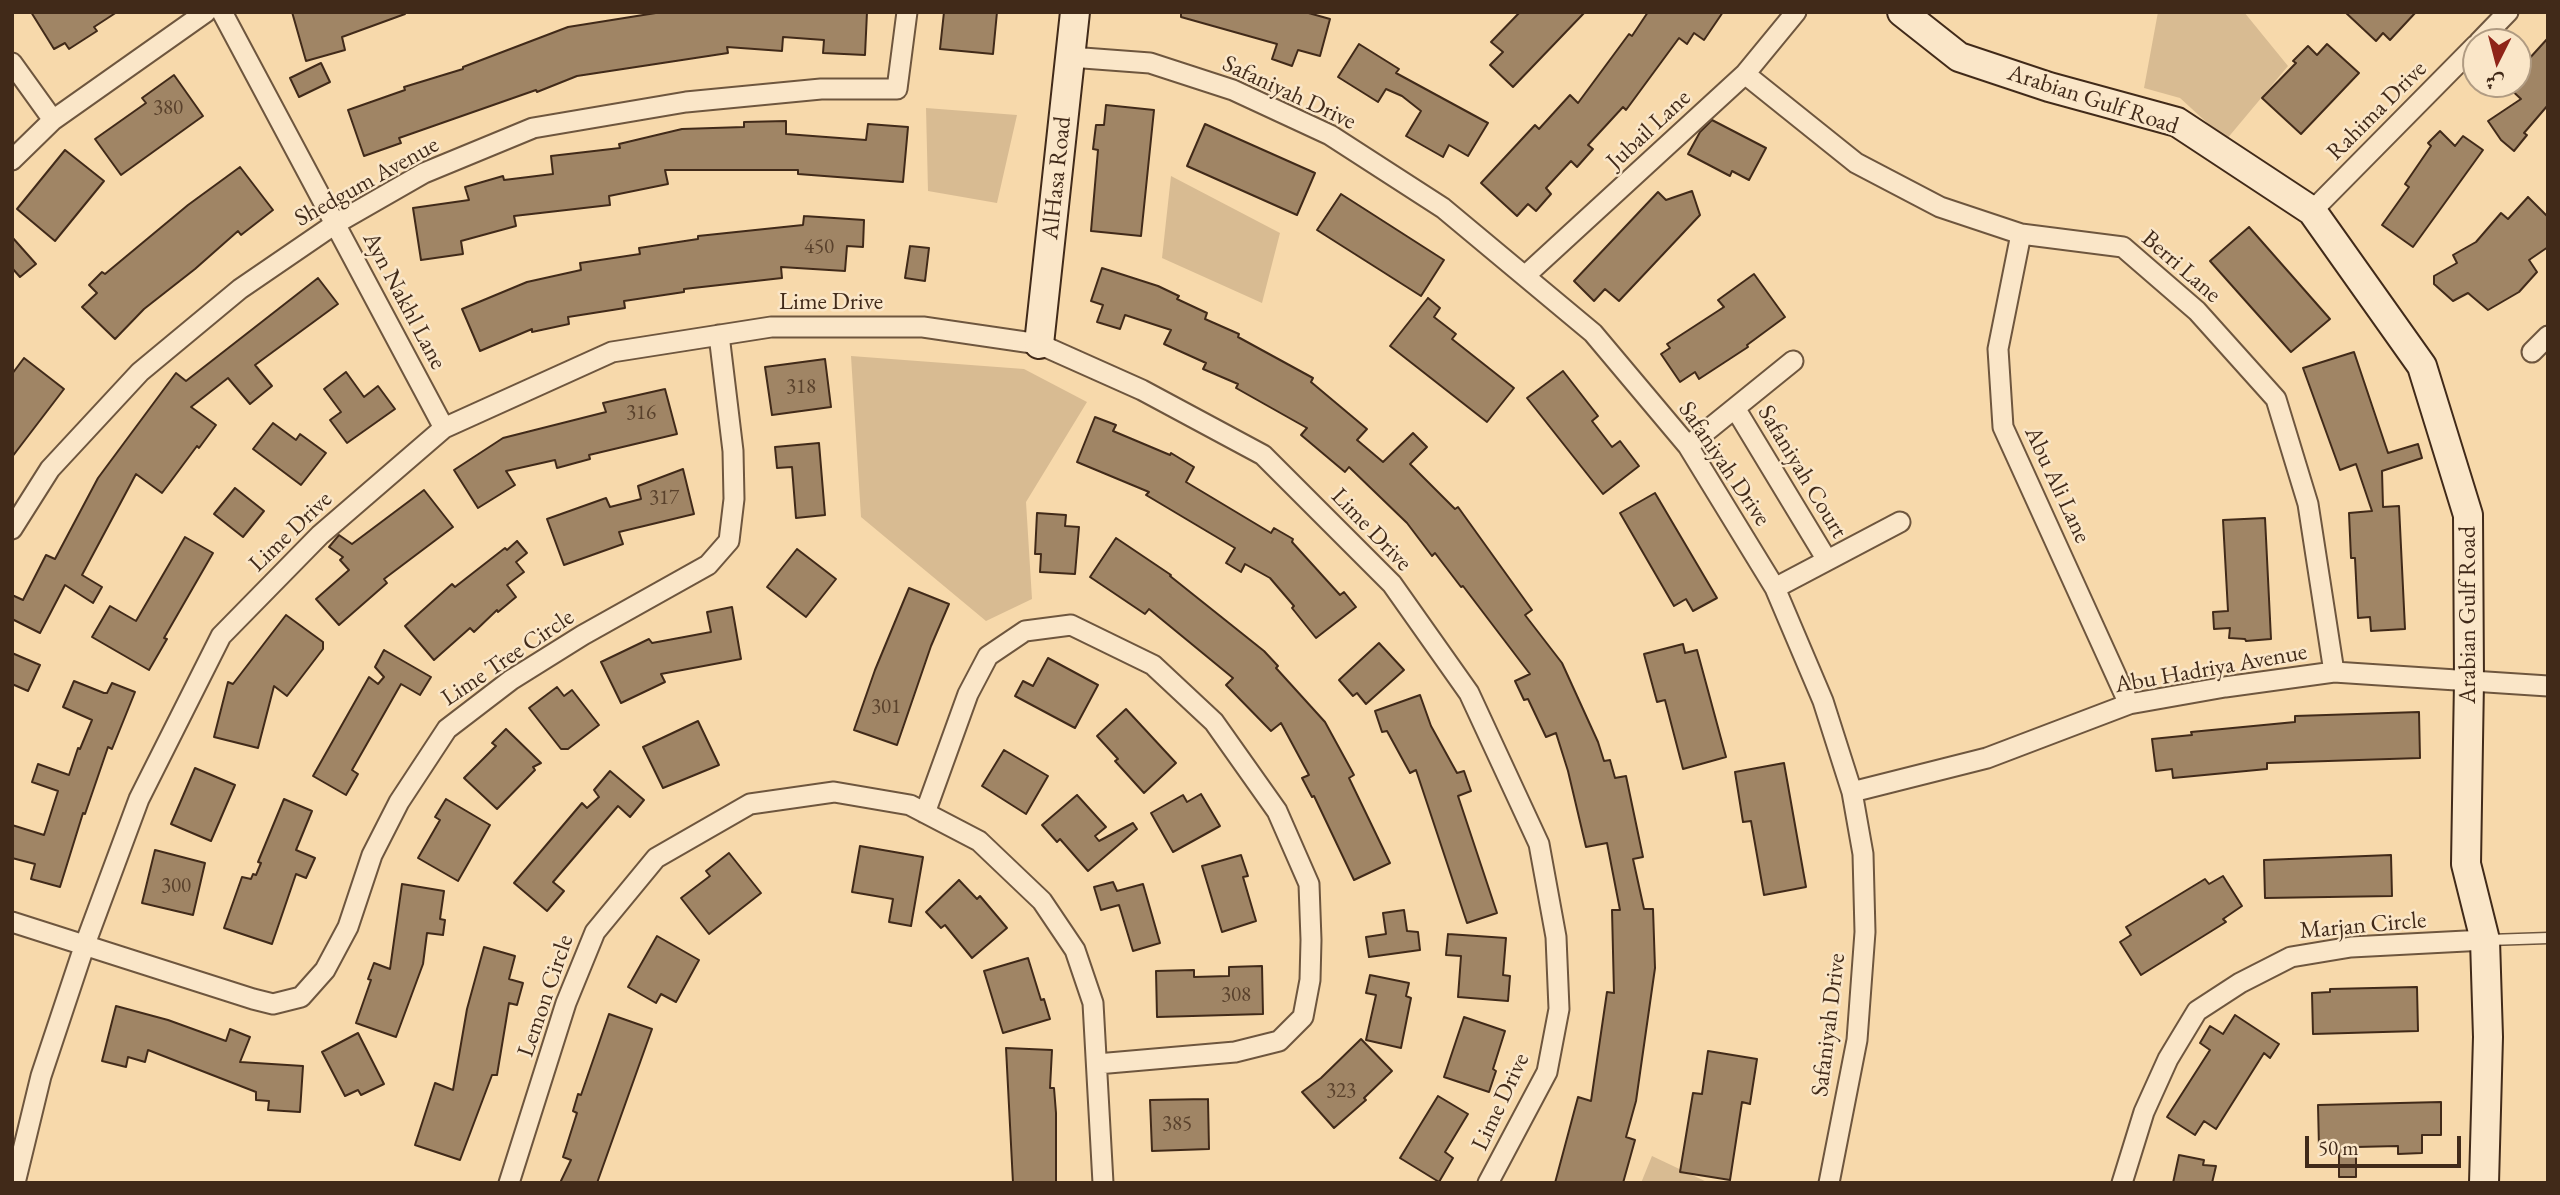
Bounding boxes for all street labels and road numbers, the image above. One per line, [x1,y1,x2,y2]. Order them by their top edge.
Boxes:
street label: Safaniyah Drive [1218,50,1360,136]
street label: Rahima Drive [2321,55,2433,167]
street label: Arabian Gulf Road [2004,59,2182,141]
street label: Jubail Lane [1601,84,1697,176]
street label: AlHasa Road [1036,115,1078,241]
street label: Shedgum Avenue [290,131,444,233]
street label: Berri Lane [2135,225,2227,309]
street label: Ayn Nakhl Lane [356,227,452,375]
street label: Lime Drive [779,288,883,316]
street label: Safaniyah Drive [1672,396,1776,532]
street label: Safaniyah Court [1751,400,1853,544]
street label: Abu Ali Lane [2018,422,2096,548]
street label: Lime Drive [1325,483,1417,577]
street label: Lime Drive [244,486,338,578]
street label: Arabian Gulf Road [2454,526,2482,704]
street label: Lime Tree Circle [436,603,580,713]
street label: Abu Hadriya Avenue [2113,638,2309,700]
street label: Marjan Circle [2298,906,2428,946]
street label: Lemon Circle [512,931,580,1061]
street label: Safaniyah Drive [1806,952,1852,1098]
street label: Lime Drive [1466,1049,1536,1155]

